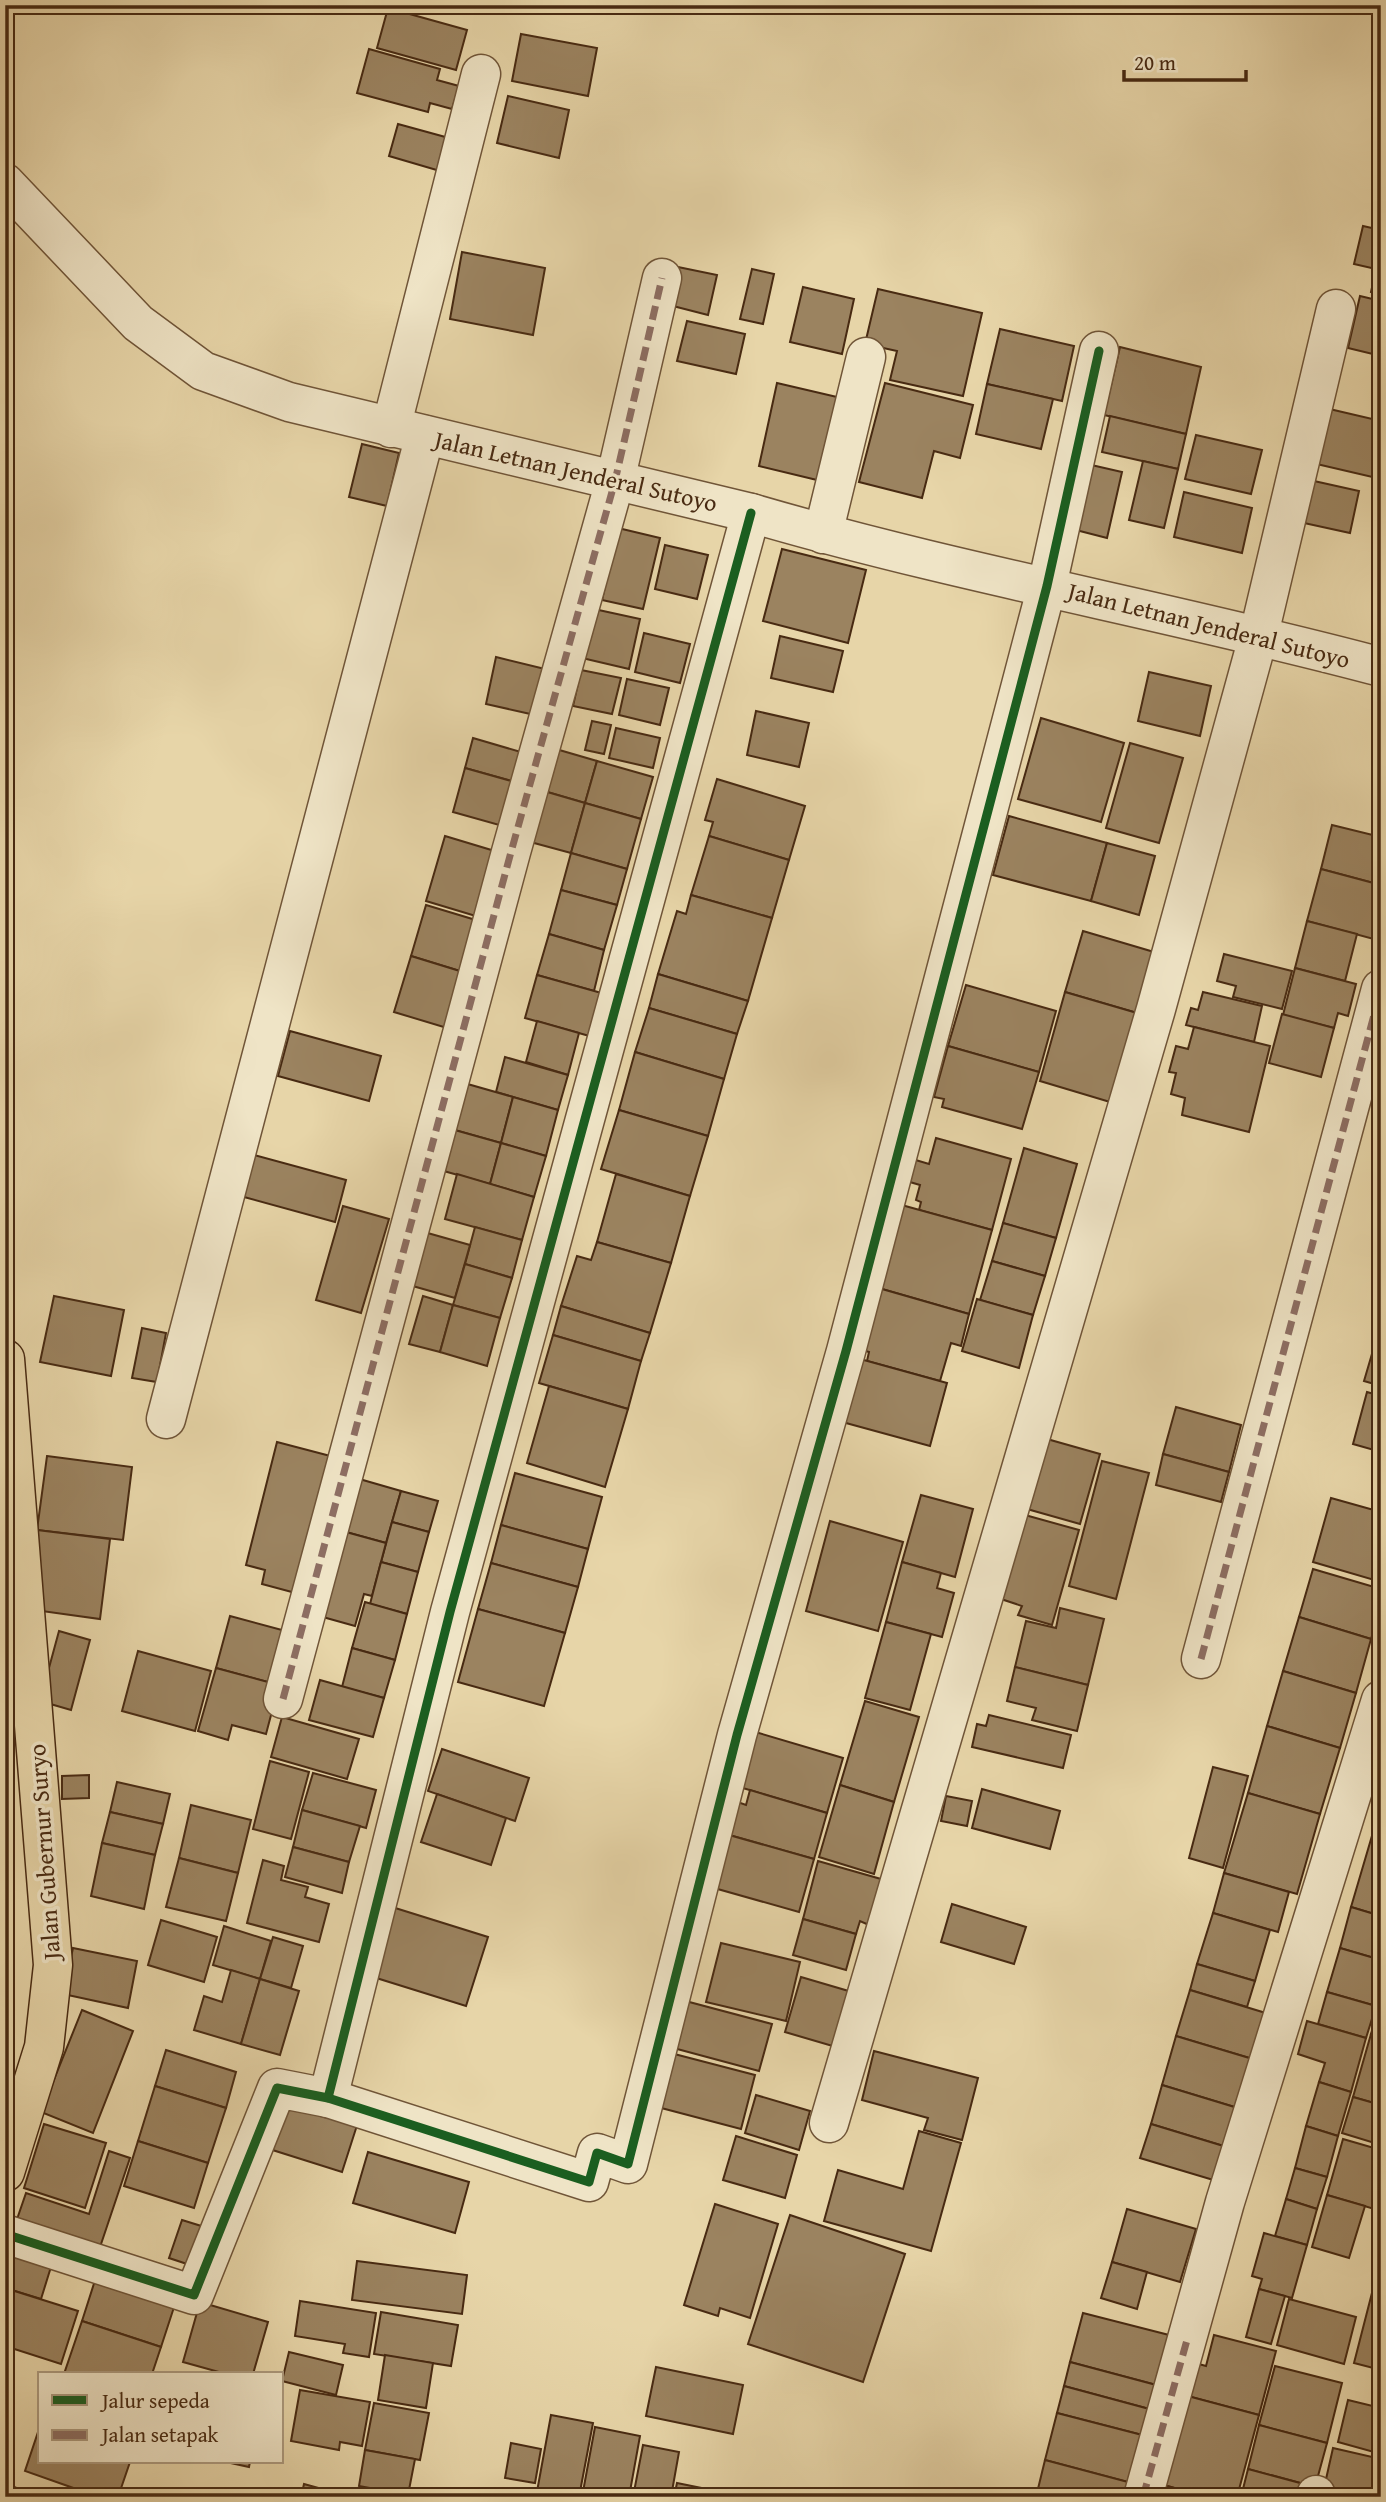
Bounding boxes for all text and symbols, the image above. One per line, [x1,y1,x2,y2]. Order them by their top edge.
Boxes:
scale bar [1124,38,1246,82]
text: 20 m [1134,47,1176,78]
street label: Jalan Letnan Jenderal Sutoyo [428,421,721,521]
street label: Jalan Letnan Jenderal Sutoyo [1062,572,1354,677]
street label: Jalan Gubernur Suryo [19,1743,69,1964]
legend [38,2372,284,2464]
text: Jalur sepeda [99,2385,210,2416]
text: Jalan setapak [99,2419,219,2450]

